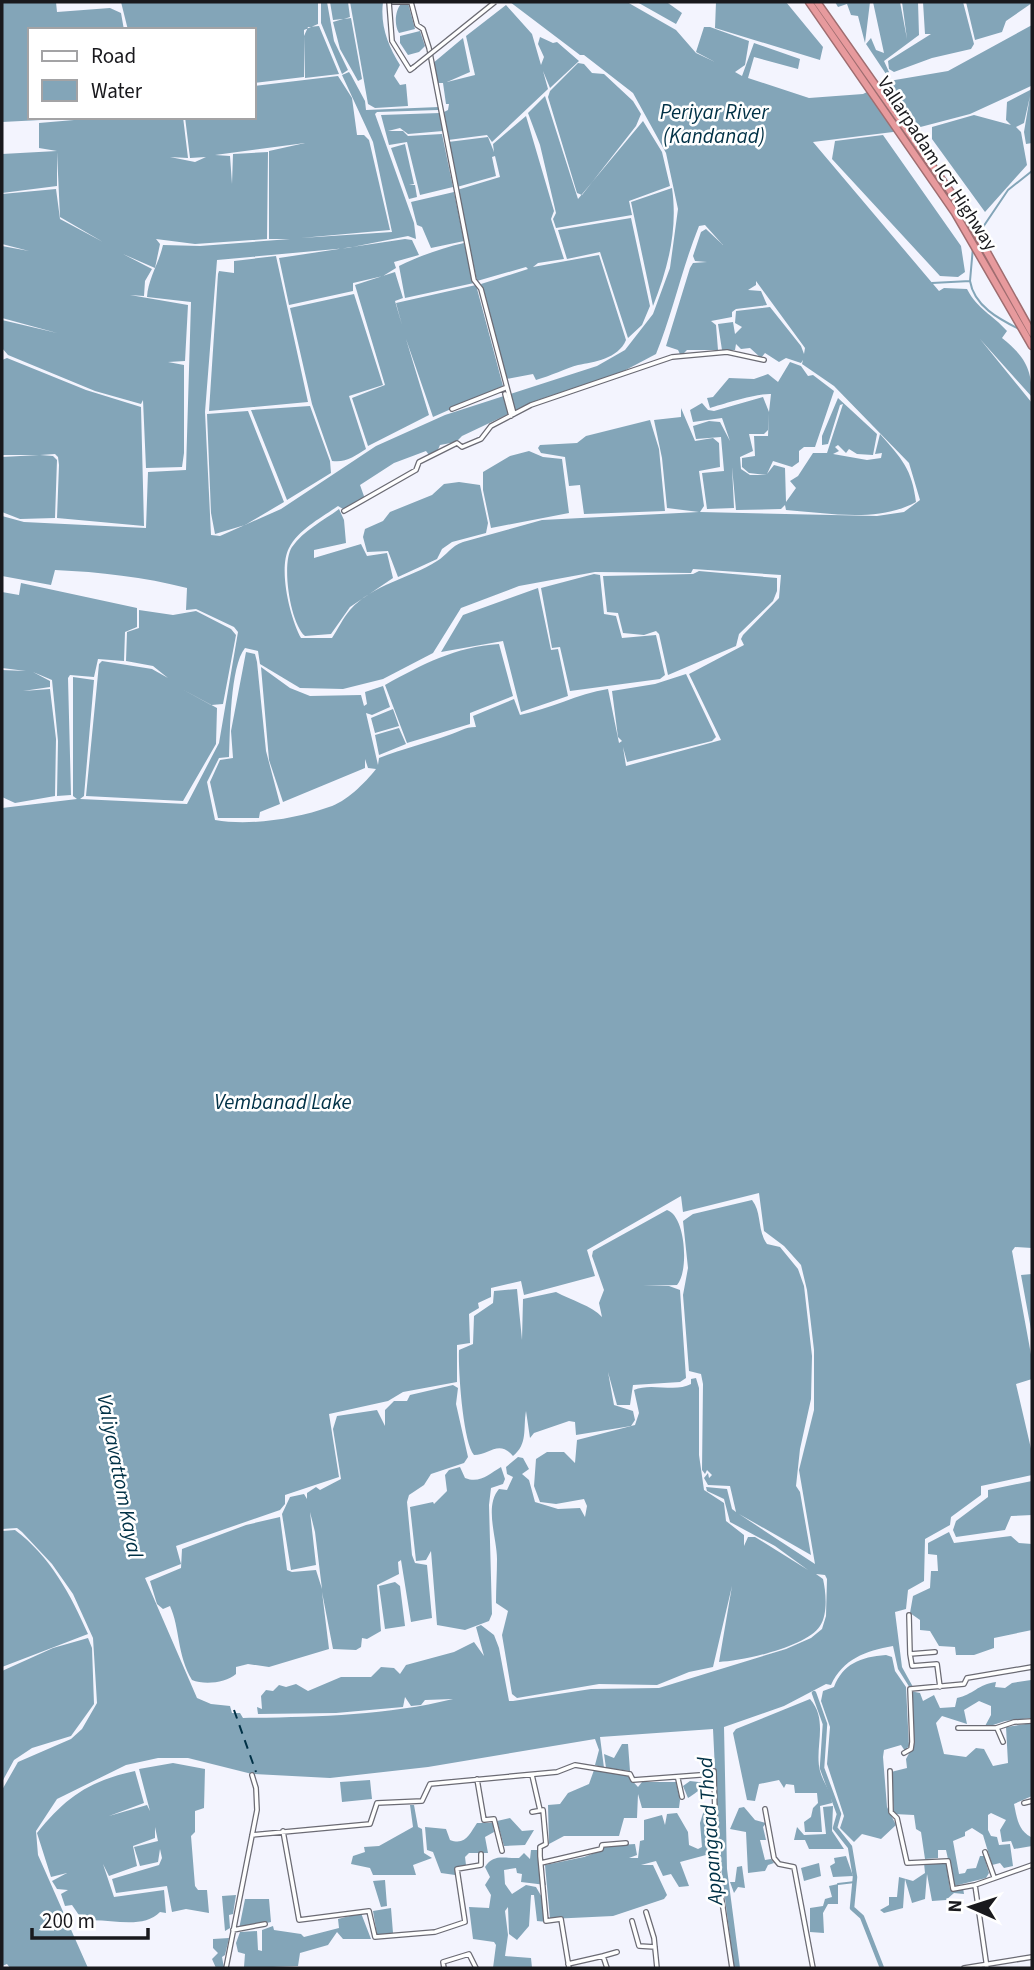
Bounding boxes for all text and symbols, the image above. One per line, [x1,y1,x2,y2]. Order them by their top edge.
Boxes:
legend [28,28,256,119]
text: Road [91,41,136,71]
street label: Vallarpadam ICT Highway [870,71,1003,256]
text: Water [91,76,143,106]
water label: Periyar River (Kandanad) [660,97,769,151]
water label: Vembanad Lake [214,1087,352,1117]
water label: Valiyavattom Kayal [89,1392,151,1561]
water label: Appangaad Thod [690,1755,730,1908]
north arrow [936,1872,1006,1942]
scale bar [32,1896,147,1940]
text: N [942,1899,969,1913]
text: 200 m [42,1906,95,1936]

